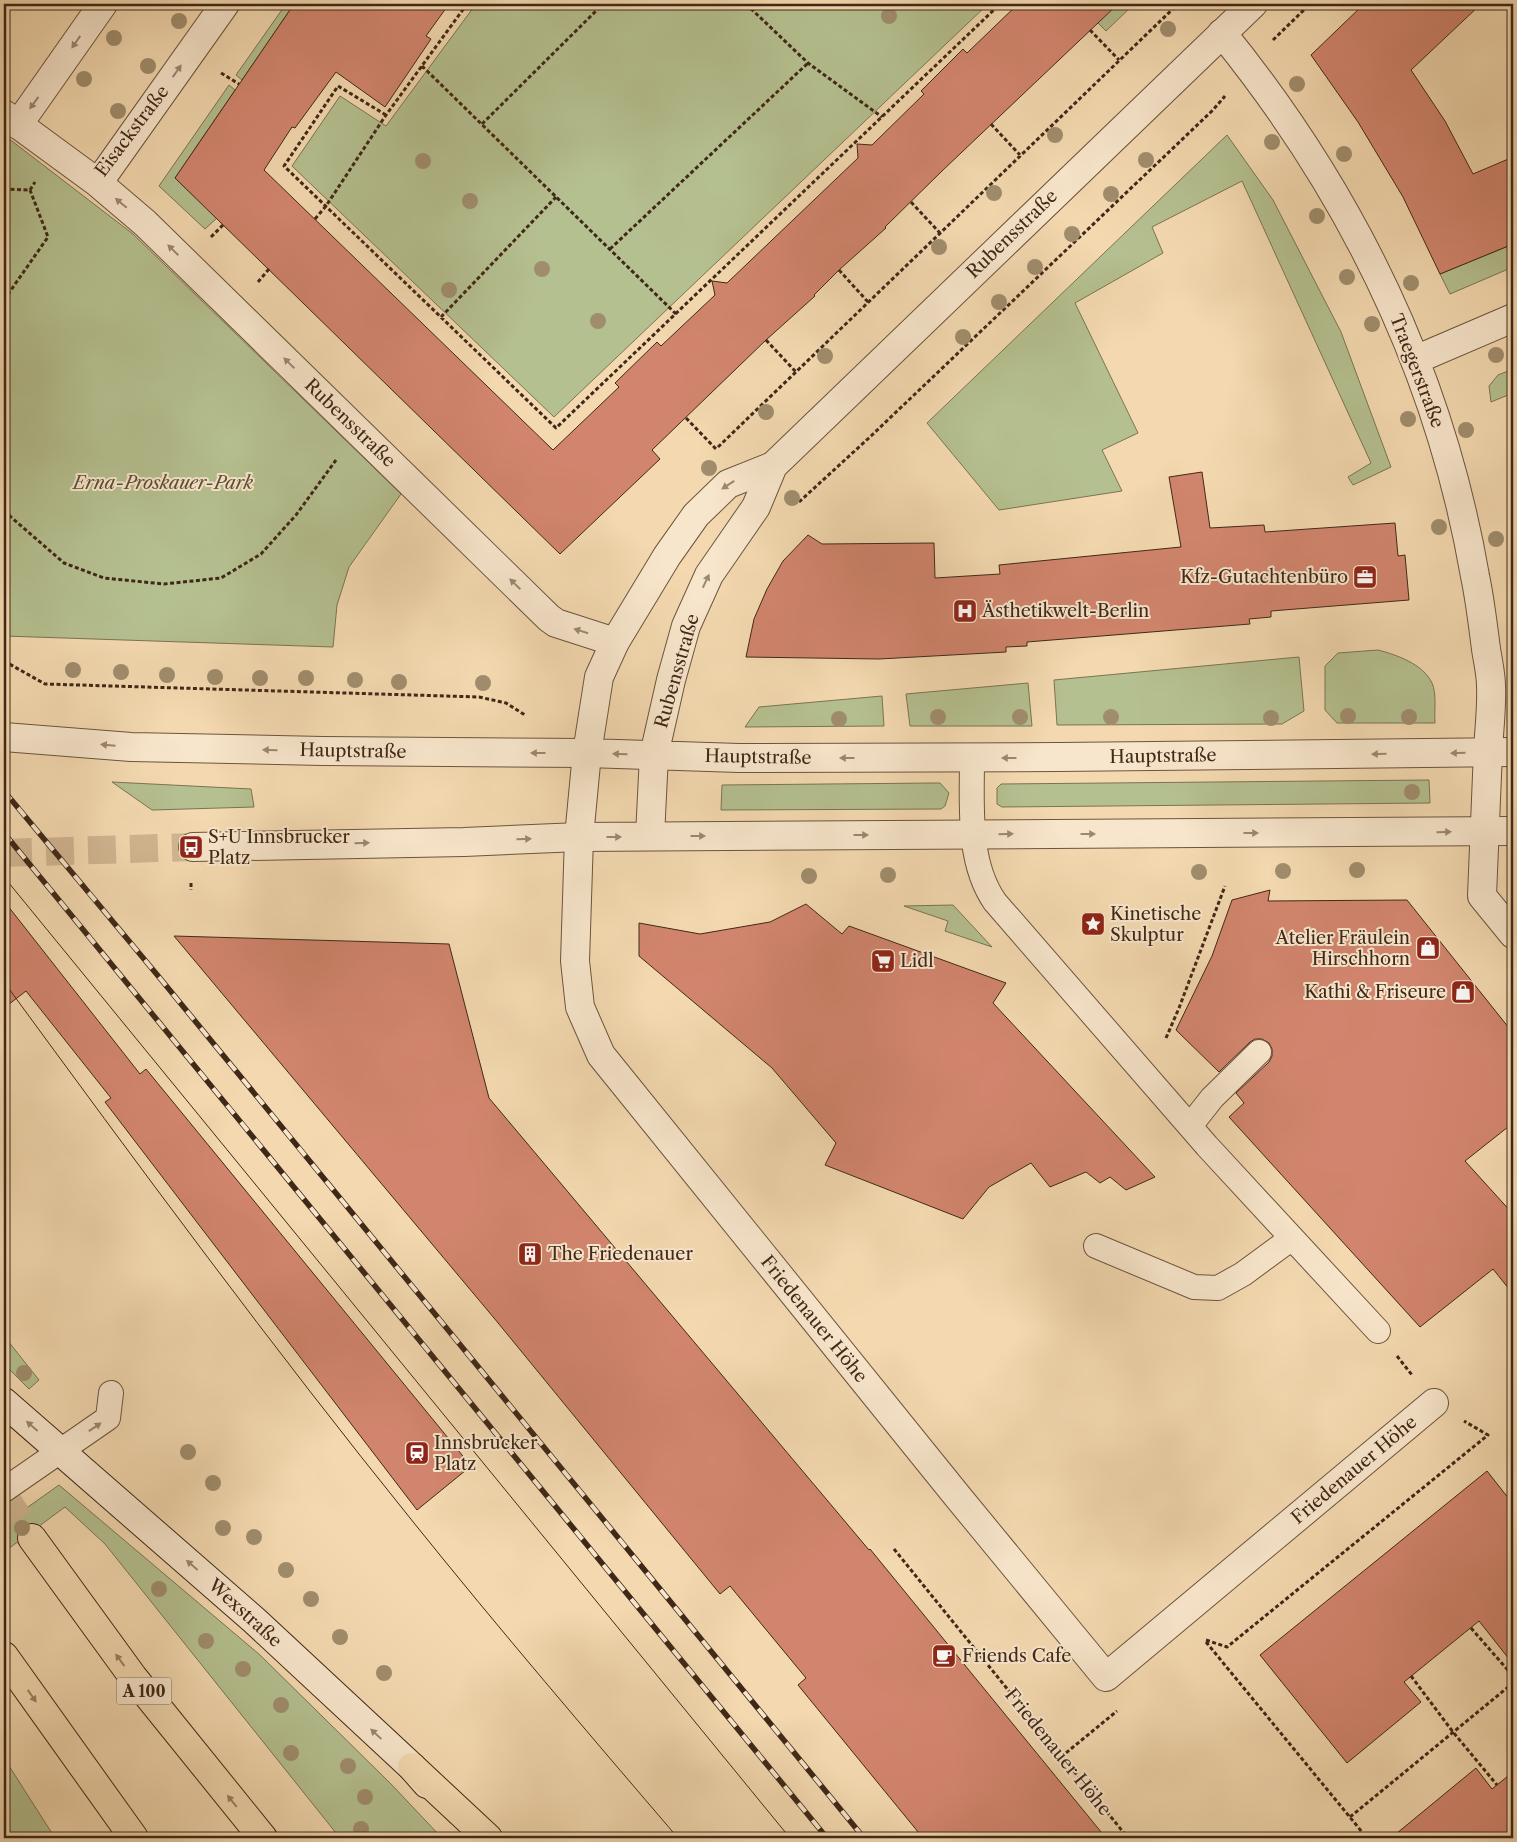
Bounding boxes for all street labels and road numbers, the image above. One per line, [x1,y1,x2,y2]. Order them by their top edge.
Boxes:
street label: Eisackstraße [90,81,174,181]
street label: Rubensstraße [962,185,1062,283]
street label: Traegerstraße [1385,311,1449,431]
street label: Rubensstraße [300,374,400,472]
street label: Rubensstraße [650,611,704,731]
street label: Hauptstraße [299,739,407,763]
street label: Hauptstraße [1109,744,1217,768]
street label: Hauptstraße [704,745,812,769]
street label: Friedenauer Höhe [756,1251,872,1387]
street label: Friedenauer Höhe [1287,1411,1421,1529]
street label: Wexstraße [203,1573,286,1652]
road number: A 100 [116,1678,172,1704]
street label: Friedenauer Höhe [1000,1684,1116,1820]

